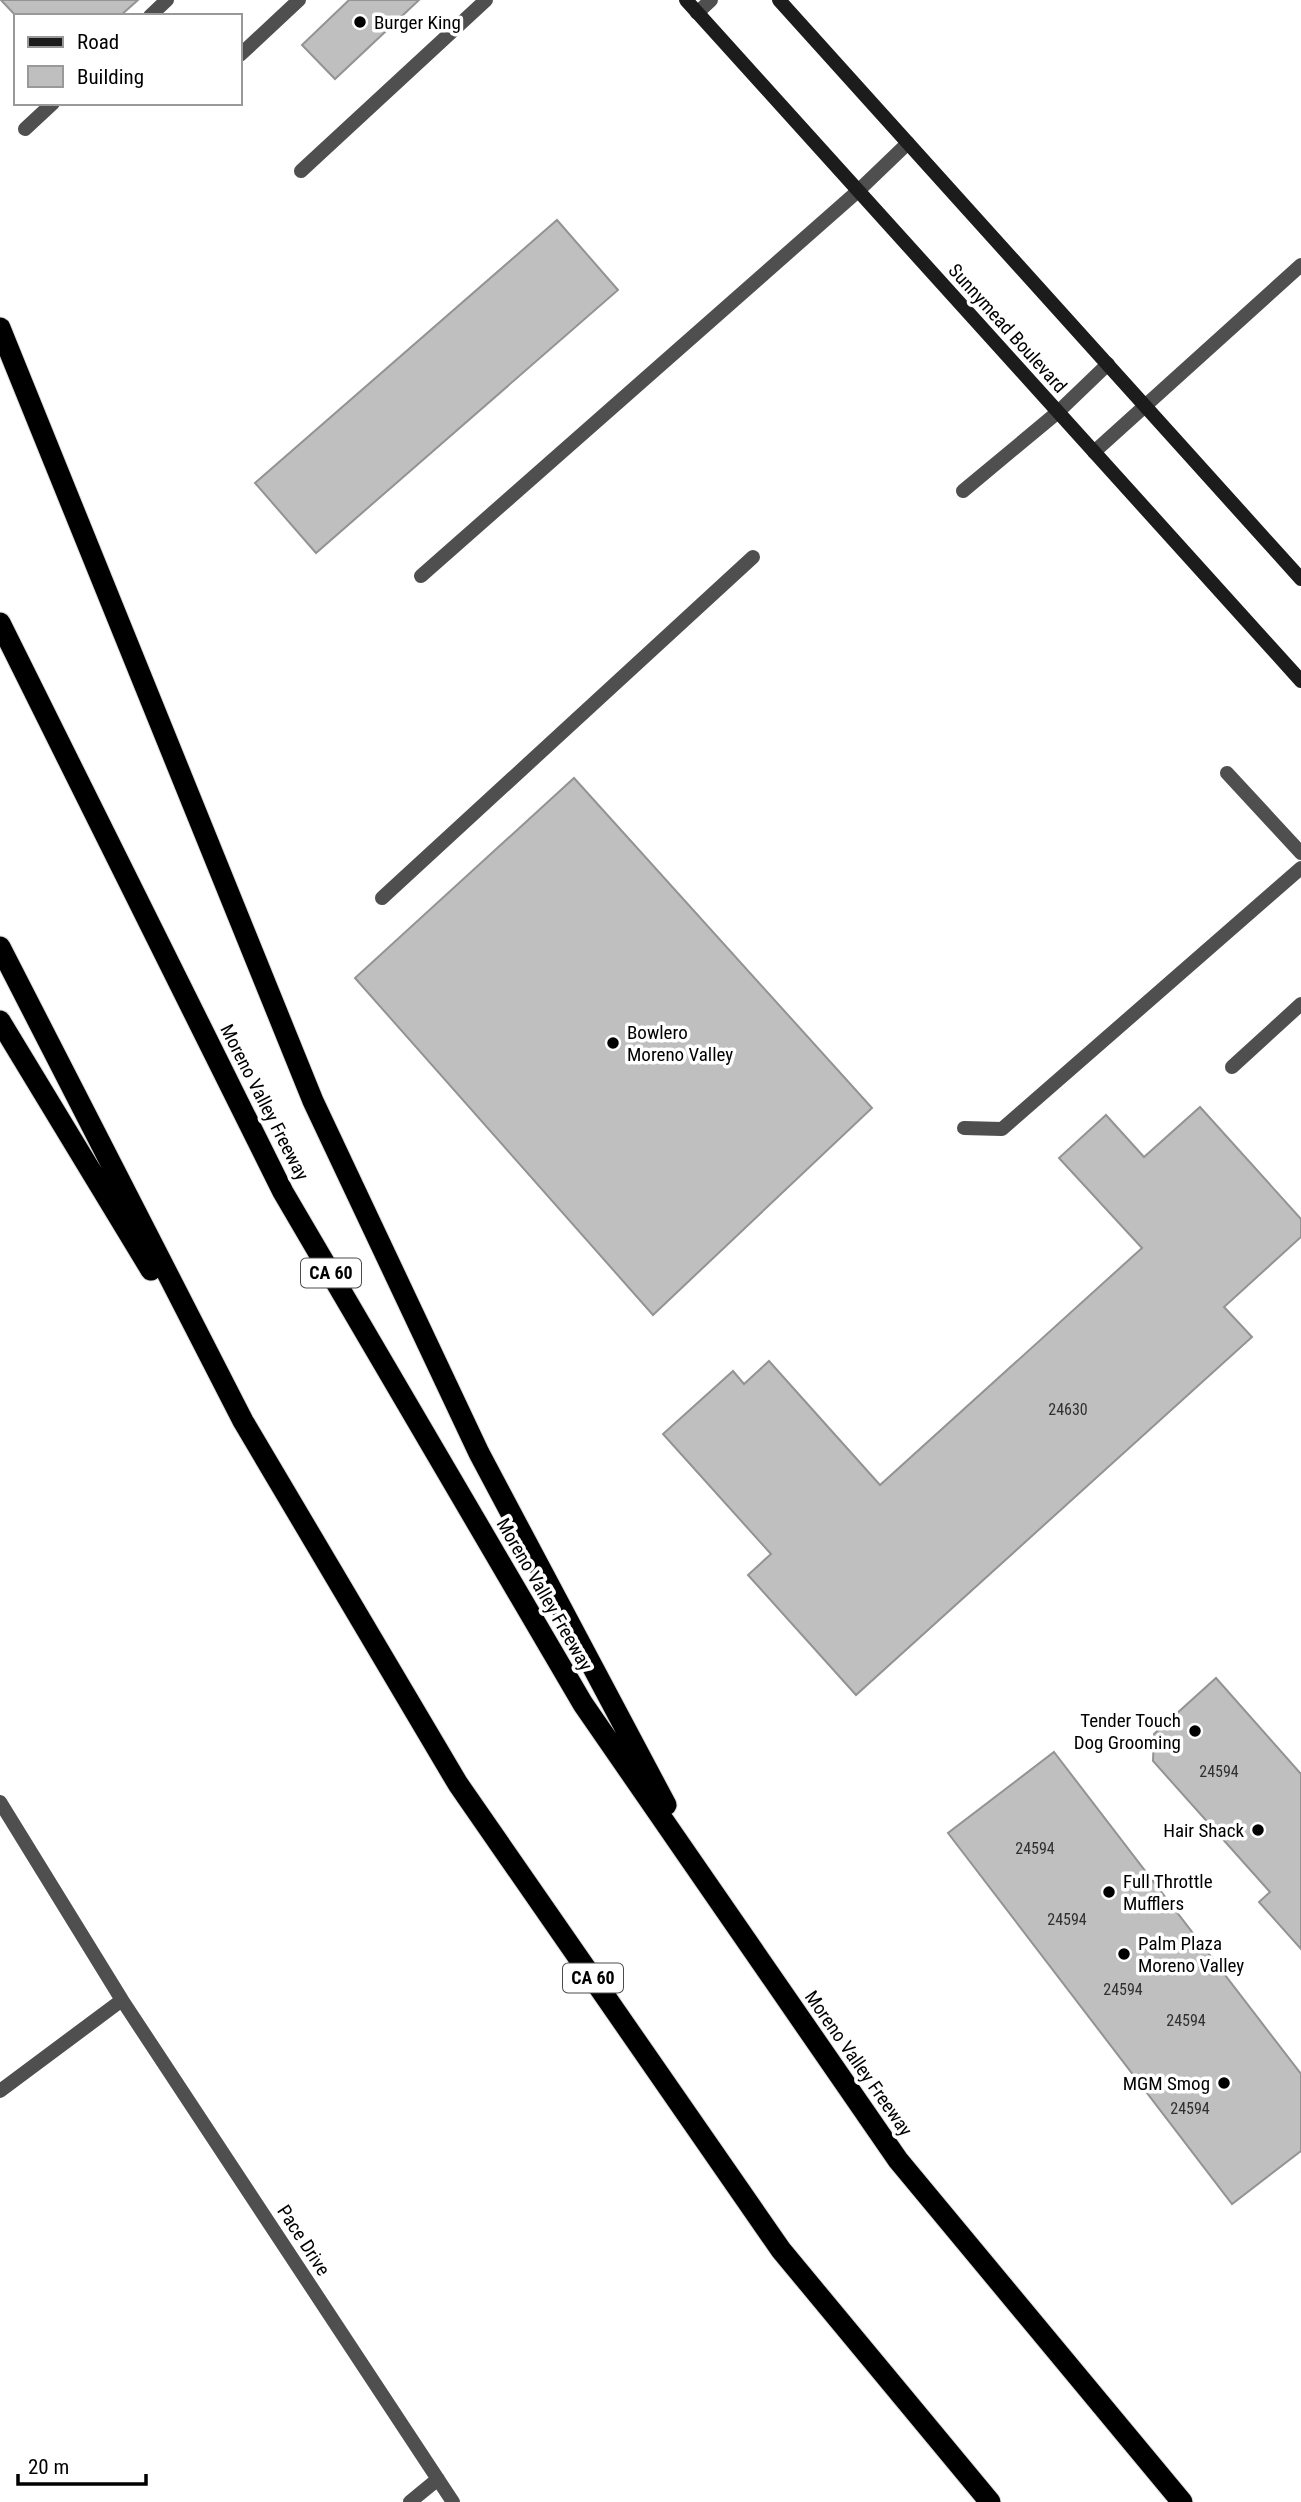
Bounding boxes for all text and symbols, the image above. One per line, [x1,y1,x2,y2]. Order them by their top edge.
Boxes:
place label: Burger King [374,11,461,34]
legend [14,14,242,105]
marker: Burger King [352,14,368,30]
text: Road [77,30,119,54]
text: Building [77,65,144,89]
street label: Sunnymead Boulevard [944,259,1072,398]
street label: Moreno Valley Freeway [215,1020,314,1184]
place label: Bowlero Moreno Valley [627,1021,733,1066]
marker: Bowlero Moreno Valley [605,1035,621,1051]
road number: CA 60 [301,1258,361,1288]
house number: 24630 [1048,1400,1088,1419]
street label: Moreno Valley Freeway [492,1514,598,1675]
place label: Tender Touch Dog Grooming [1074,1709,1181,1754]
marker: Tender Touch Dog Grooming [1187,1723,1203,1739]
house number: 24594 [1199,1762,1239,1781]
place label: Hair Shack [1163,1819,1244,1842]
marker: Hair Shack [1250,1822,1266,1838]
house number: 24594 [1015,1839,1055,1858]
place label: Full Throttle Mufflers [1123,1870,1213,1915]
marker: Full Throttle Mufflers [1101,1884,1117,1900]
house number: 24594 [1047,1910,1087,1929]
place label: Palm Plaza Moreno Valley [1138,1932,1244,1977]
marker: Palm Plaza Moreno Valley [1116,1946,1132,1962]
road number: CA 60 [563,1964,623,1992]
house number: 24594 [1103,1980,1143,1999]
street label: Moreno Valley Freeway [800,1986,917,2140]
house number: 24594 [1166,2011,1206,2030]
place label: MGM Smog [1123,2072,1210,2095]
marker: MGM Smog [1216,2075,1232,2091]
house number: 24594 [1170,2099,1210,2118]
street label: Pace Drive [272,2201,335,2280]
scale bar [18,2442,145,2486]
text: 20 m [28,2455,69,2479]

